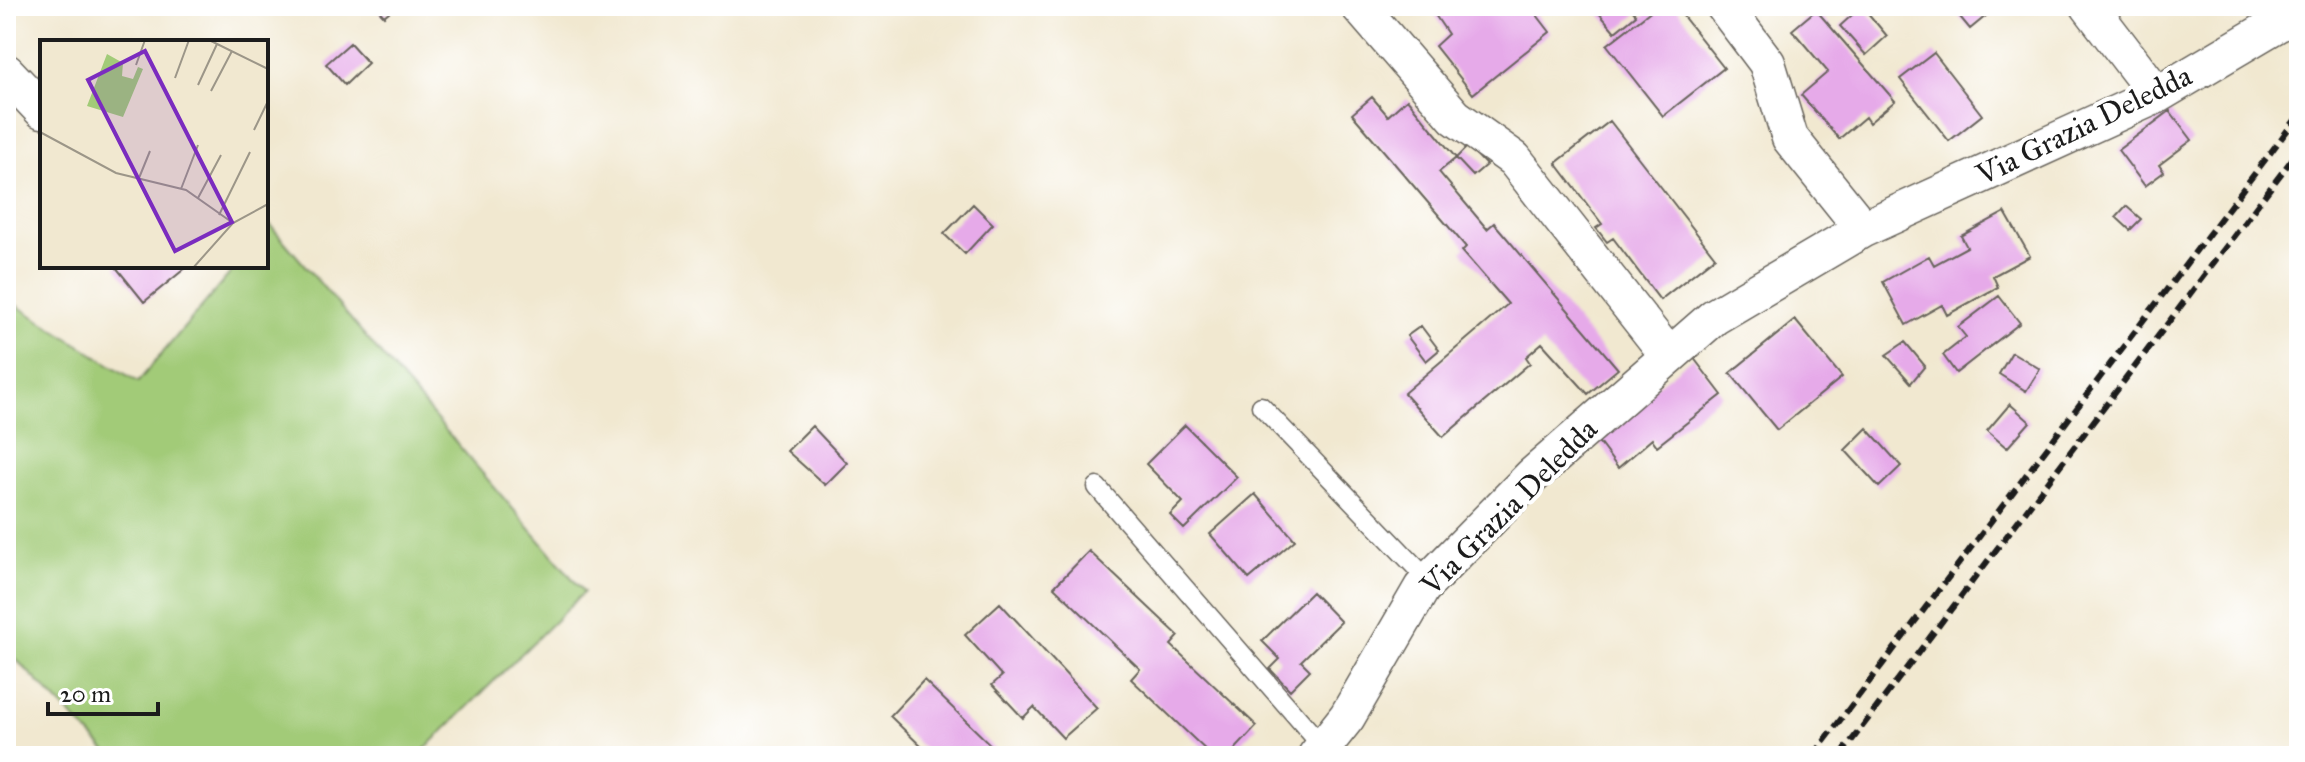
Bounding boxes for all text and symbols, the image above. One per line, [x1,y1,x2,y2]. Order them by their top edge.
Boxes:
inset map [40,40,268,268]
street label: Via Grazia Deledda [1970,57,2198,193]
street label: Via Grazia Deledda [1413,411,1605,603]
scale bar [48,666,158,716]
text: 20 m [60,679,111,709]

